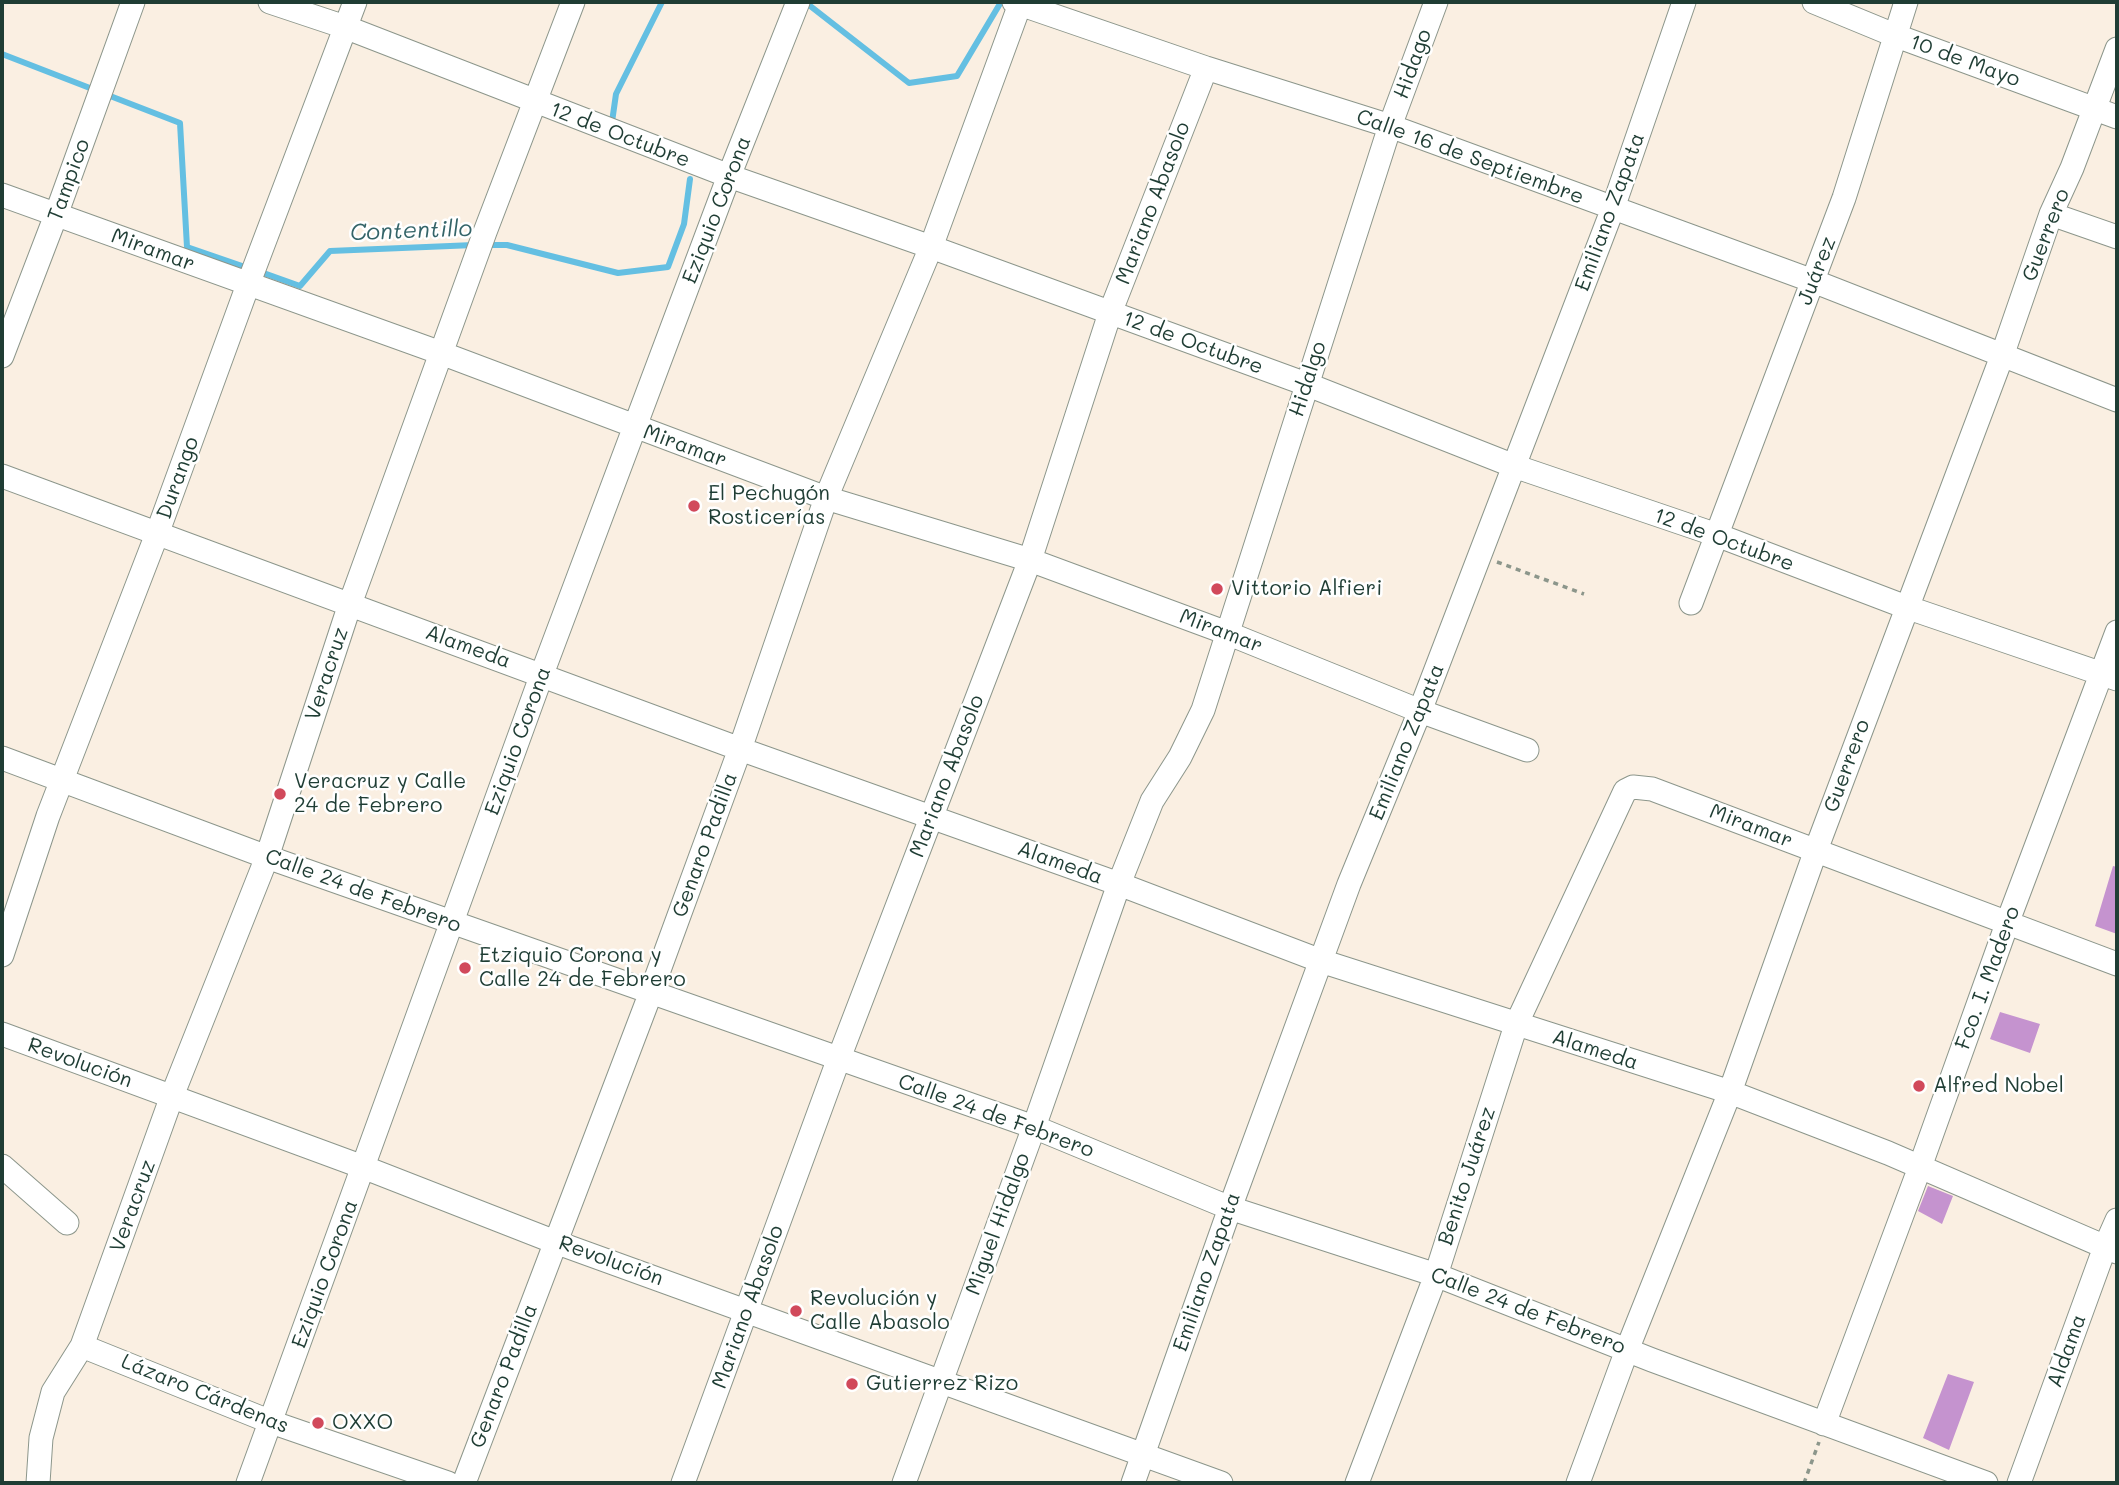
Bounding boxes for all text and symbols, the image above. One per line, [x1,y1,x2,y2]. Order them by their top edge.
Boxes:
street label: Hidago [1389,26,1437,102]
street label: 10 de Mayo [1907,29,2023,93]
street label: 12 de Octubre [547,97,693,173]
street label: Calle 16 de Septiembre [1353,104,1587,210]
street label: Mariano Abasolo [1110,118,1196,288]
street label: Emiliano Zapata [1570,130,1650,294]
street label: Eziquio Corona [677,133,757,287]
street label: Tampico [43,135,95,225]
street label: Guerrero [2017,185,2075,285]
water label: Contentillo [349,215,473,247]
street label: Miramar [108,223,198,277]
street label: Juárez [1792,233,1842,309]
street label: 12 de Octubre [1119,306,1267,380]
street label: Hidalgo [1284,338,1332,420]
street label: Miramar [640,419,730,473]
street label: Durango [151,433,205,523]
place label: El Pechugón Rosticerías [708,481,830,531]
marker: El Pechugón Rosticerías [686,498,702,514]
street label: 12 de Octubre [1650,503,1798,577]
place label: Vittorio Alfieri [1231,576,1382,602]
marker: Vittorio Alfieri [1209,581,1225,597]
street label: Miramar [1176,604,1266,658]
street label: Alameda [422,620,514,674]
street label: Veracruz [300,624,354,724]
street label: Emiliano Zapata [1364,660,1450,824]
street label: Eziquio Corona [480,663,556,819]
street label: Mariano Abasolo [904,691,990,861]
street label: Guerrero [1819,716,1875,816]
place label: Veracruz y Calle 24 de Febrero [294,769,466,819]
street label: Genaro Padilla [667,769,743,921]
marker: Veracruz y Calle 24 de Febrero [272,786,288,802]
street label: Miramar [1706,799,1796,853]
street label: Alameda [1014,836,1106,890]
street label: Calle 24 de Febrero [262,844,464,938]
street label: Fco. I. Madero [1950,903,2026,1053]
place label: Etziquio Corona y Calle 24 de Febrero [479,943,686,993]
marker: Etziquio Corona y Calle 24 de Febrero [457,960,473,976]
street label: Alameda [1549,1024,1641,1076]
street label: Revolución [24,1032,136,1094]
street label: Calle 24 de Febrero [895,1069,1097,1163]
place label: Alfred Nobel [1933,1073,2064,1099]
marker: Alfred Nobel [1911,1078,1927,1094]
street label: Benito Juárez [1433,1104,1501,1248]
street label: Miguel Hidalgo [961,1149,1035,1299]
street label: Veracruz [105,1157,161,1255]
street label: Emiliano Zapata [1168,1189,1246,1355]
street label: Eziquio Corona [287,1196,363,1352]
street label: Mariano Abasolo [707,1222,789,1392]
street label: Revolución [555,1230,667,1292]
street label: Calle 24 de Febrero [1427,1262,1629,1360]
place label: Revolución y Calle Abasolo [810,1286,950,1336]
street label: Genaro Padilla [465,1300,543,1452]
marker: Revolución y Calle Abasolo [788,1303,804,1319]
street label: Aldama [2042,1311,2092,1391]
street label: Lázaro Cárdenas [118,1349,292,1439]
place label: Gutierrez Rizo [866,1371,1018,1397]
marker: Gutierrez Rizo [844,1376,860,1392]
place label: OXXO [332,1410,393,1436]
marker: OXXO [310,1415,326,1431]

